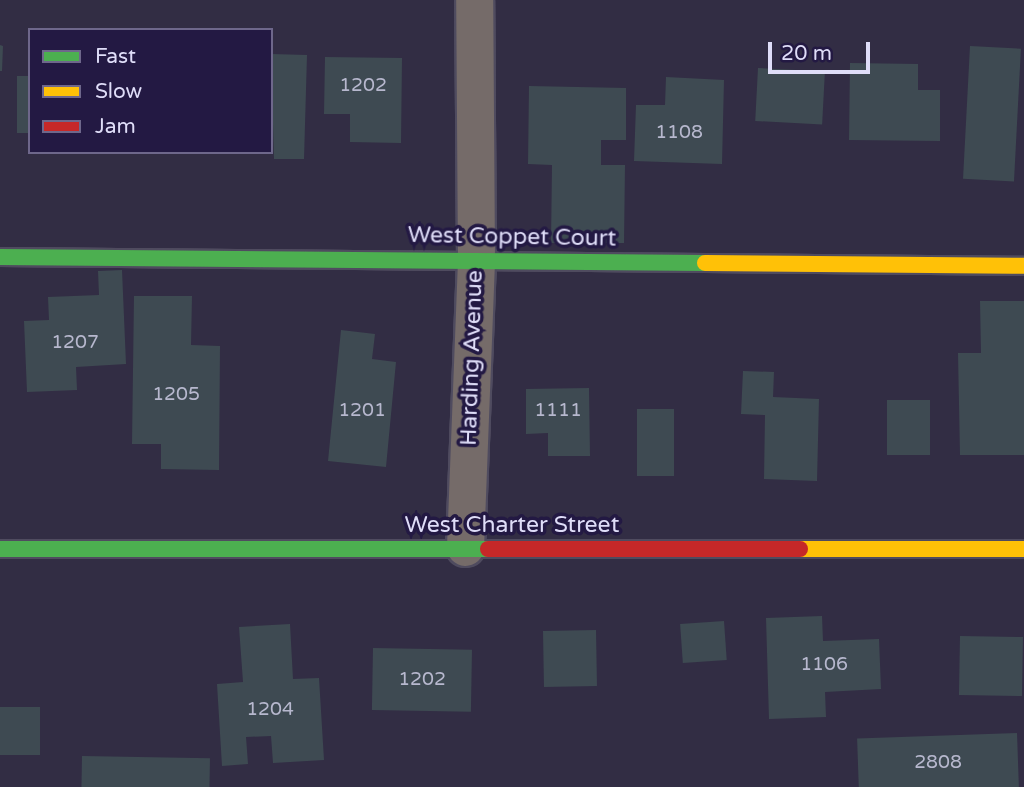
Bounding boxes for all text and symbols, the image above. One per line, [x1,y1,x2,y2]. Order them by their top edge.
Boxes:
legend [28,28,273,154]
scale bar [772,28,874,72]
text: 20 m [781,41,832,66]
text: Fast [95,44,136,69]
house number: 1202 [339,75,387,97]
text: Slow [95,79,142,104]
text: Jam [95,114,136,139]
house number: 1108 [655,122,703,144]
street label: West Coppet Court [407,221,617,253]
street label: Harding Avenue [455,270,489,446]
house number: 1207 [51,332,99,354]
house number: 1205 [152,384,200,406]
house number: 1201 [338,400,386,422]
house number: 1111 [534,400,582,422]
street label: West Charter Street [405,511,619,539]
house number: 1106 [800,654,848,676]
house number: 1202 [398,669,446,691]
house number: 1204 [246,699,294,721]
house number: 2808 [914,752,962,774]

